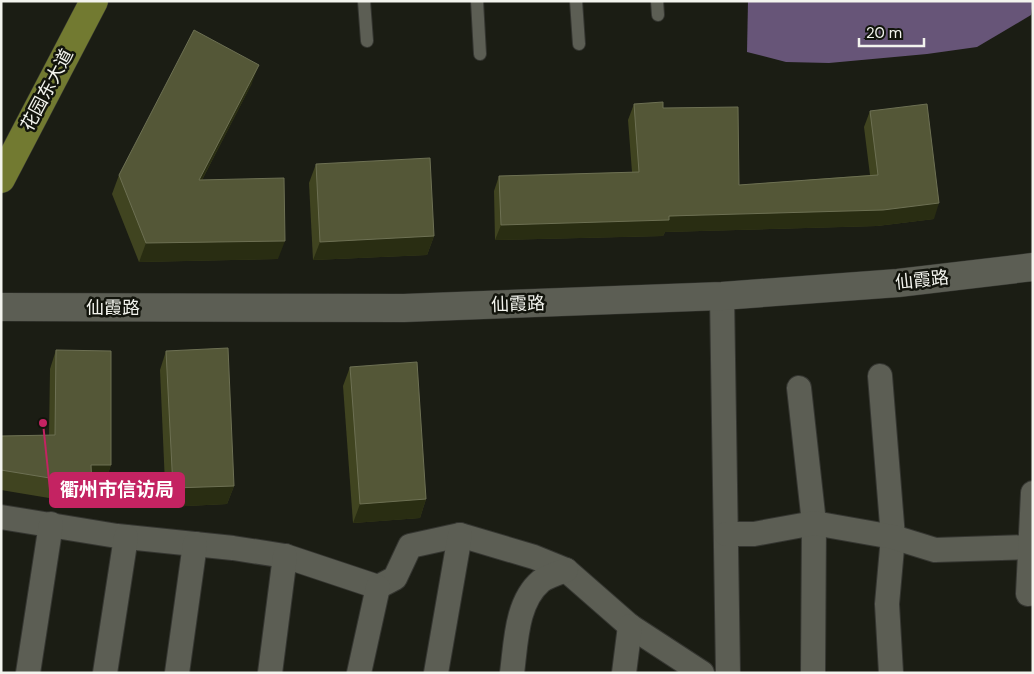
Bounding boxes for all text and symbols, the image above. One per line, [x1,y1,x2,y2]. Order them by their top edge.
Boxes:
scale bar [859,15,924,47]
text: 20 m [866,23,902,43]
street label: 花园东大道 [15,45,79,135]
street label: 仙霞路 [894,265,950,295]
street label: 仙霞路 [491,291,545,317]
street label: 仙霞路 [86,296,140,320]
callout: 衢州市信访局 [50,473,184,507]
text: 衢州市信访局 [60,477,174,502]

